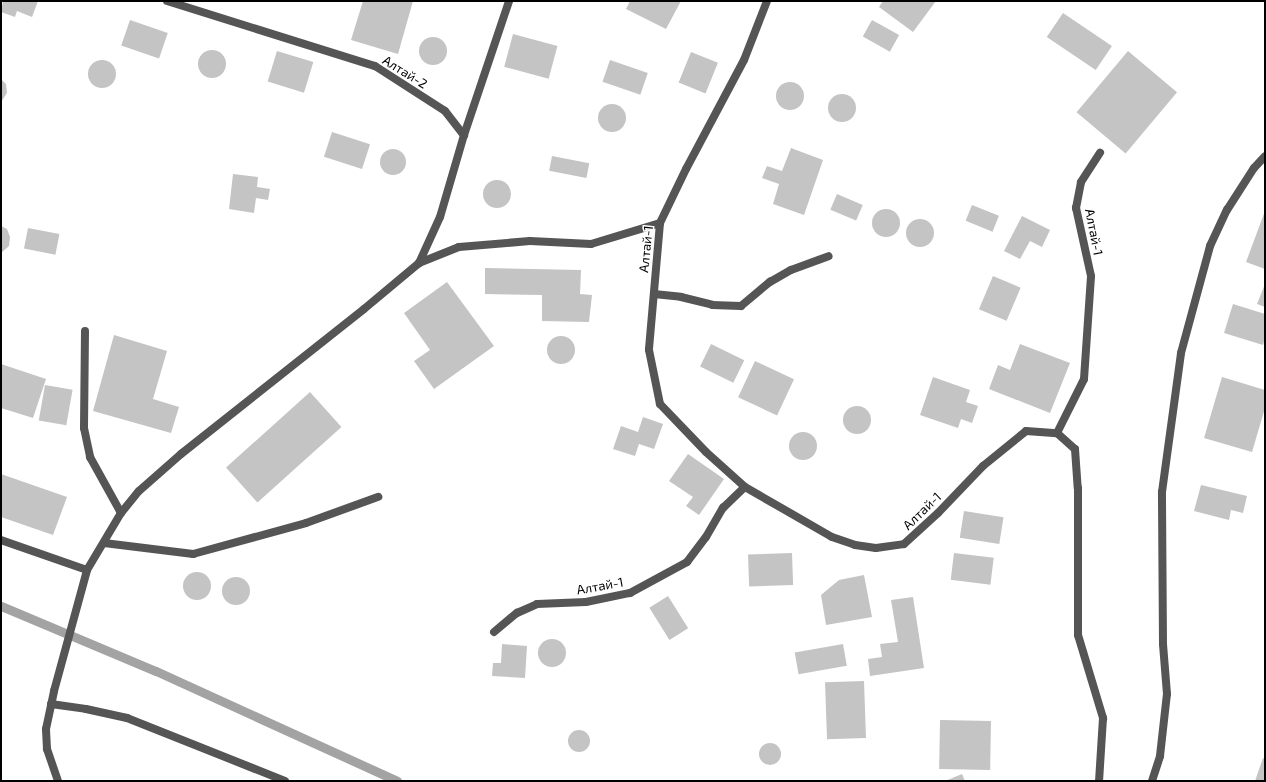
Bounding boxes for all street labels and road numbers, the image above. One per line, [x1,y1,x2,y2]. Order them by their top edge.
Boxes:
street label: Алтай-2 [380,52,430,92]
street label: Алтай-1 [1082,207,1106,257]
street label: Алтай-1 [636,225,656,273]
street label: Алтай-1 [900,489,944,533]
street label: Алтай-1 [575,574,625,598]

